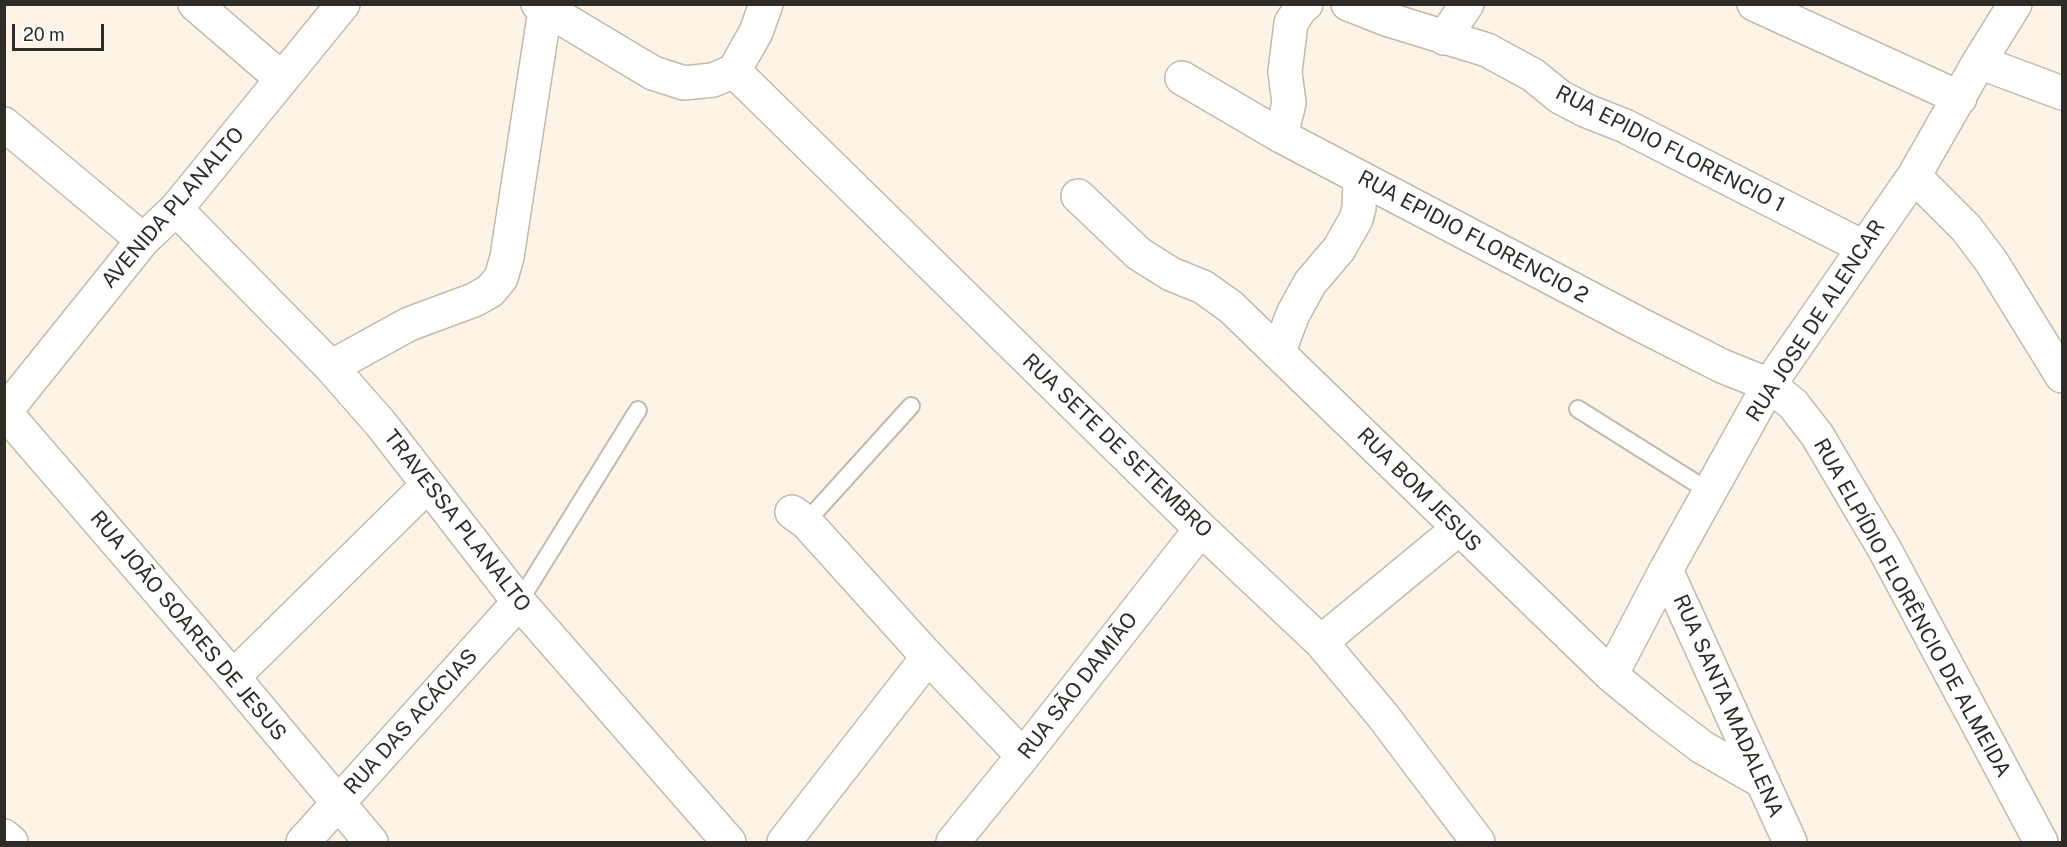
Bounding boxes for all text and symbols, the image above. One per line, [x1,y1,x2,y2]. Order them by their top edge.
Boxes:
scale bar [15,12,106,50]
text: 20 m [23,24,65,45]
street label: RUA EPIDIO FLORENCIO 1 [1551,80,1789,218]
street label: AVENIDA PLANALTO [96,122,250,294]
street label: RUA EPIDIO FLORENCIO 2 [1353,165,1593,309]
street label: RUA JOSE DE ALENCAR [1741,215,1891,427]
street label: RUA SETE DE SETEMBRO [1017,349,1217,543]
street label: RUA BOM JESUS [1352,423,1486,557]
street label: TRAVESSA PLANALTO [378,425,536,617]
street label: RUA ELPÍDIO FLORÊNCIO DE ALMEIDA [1808,434,2016,782]
street label: RUA JOÃO SOARES DE JESUS [84,506,292,746]
street label: RUA SANTA MADALENA [1667,591,1789,821]
street label: RUA SÃO DAMIÃO [1013,608,1143,764]
street label: RUA DAS ACÁCIAS [339,644,483,800]

